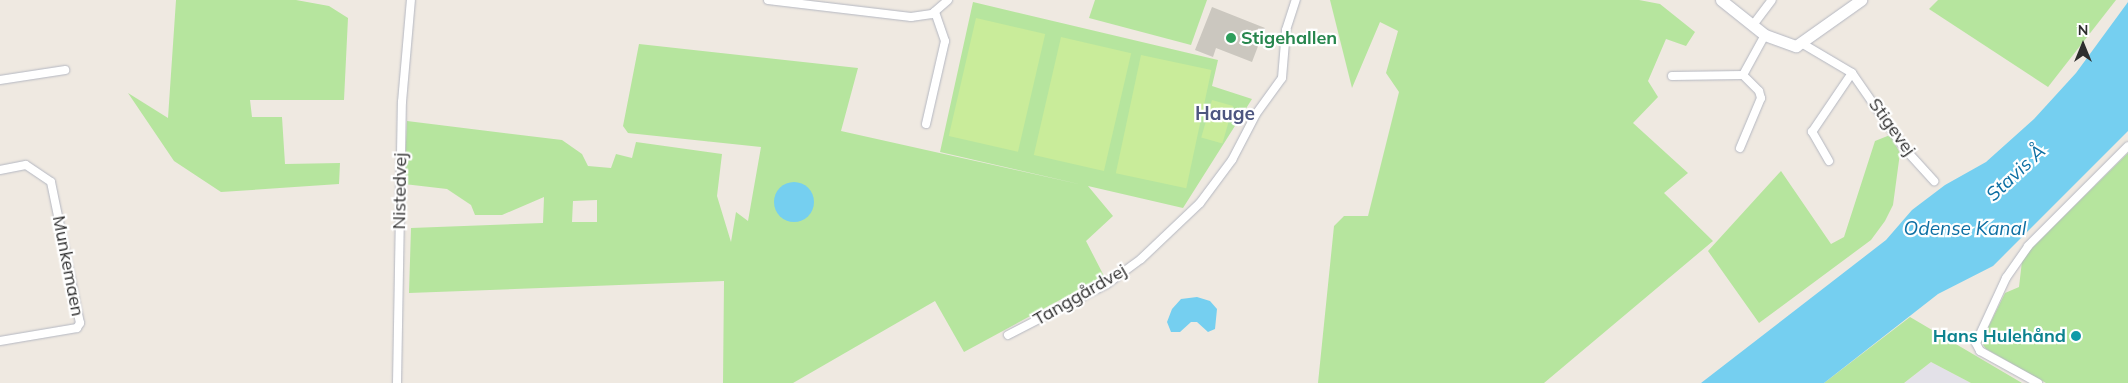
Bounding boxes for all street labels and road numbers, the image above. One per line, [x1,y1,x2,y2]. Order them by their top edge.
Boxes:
street label: Stigevej [1864,94,1920,160]
street label: Nistedvej [389,152,411,230]
street label: Munkemaen [48,214,88,318]
street label: Tanggårdvej [1030,260,1130,330]

